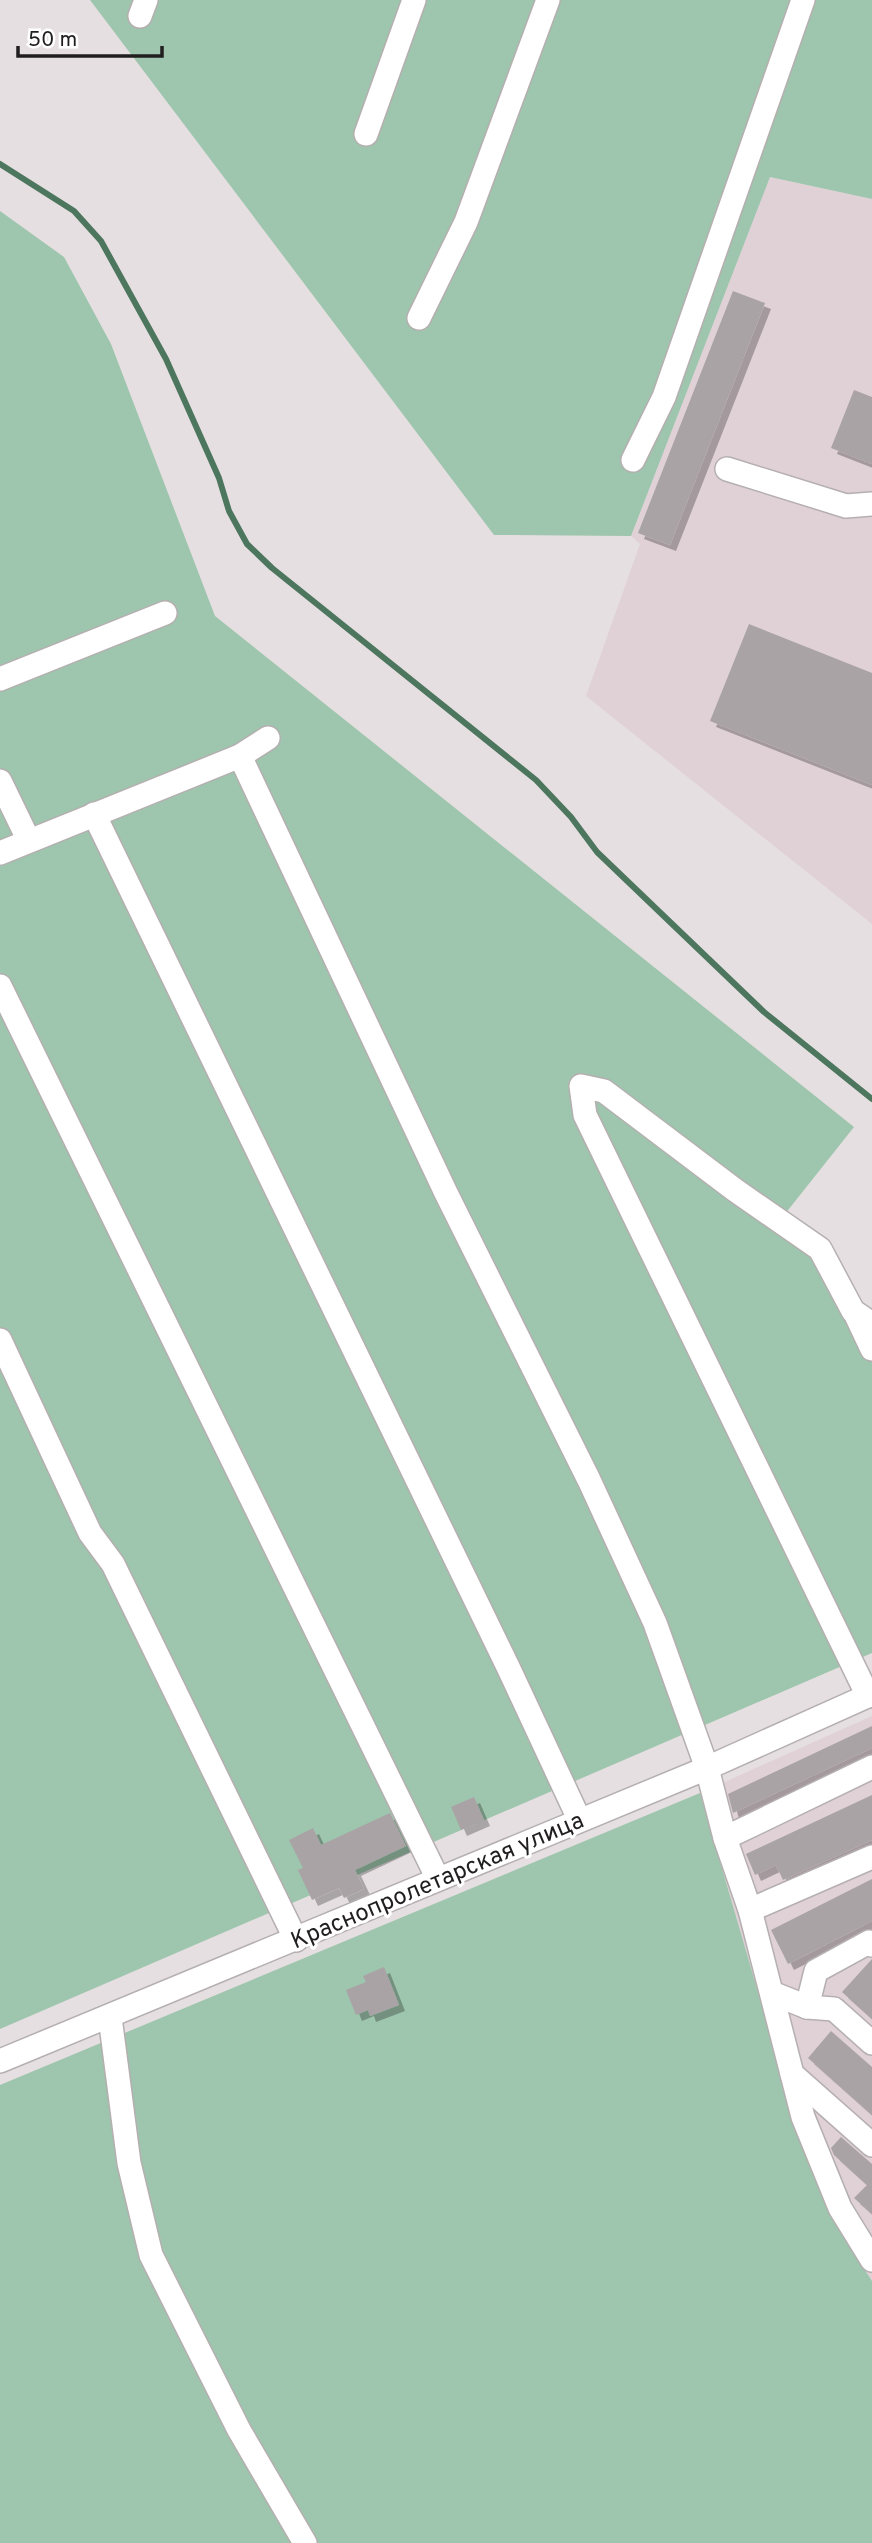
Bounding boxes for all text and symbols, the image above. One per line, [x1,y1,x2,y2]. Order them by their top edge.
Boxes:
scale bar [18,14,161,58]
text: 50 m [28,27,77,54]
street label: Краснопролетарская улица [287,1806,589,1957]

